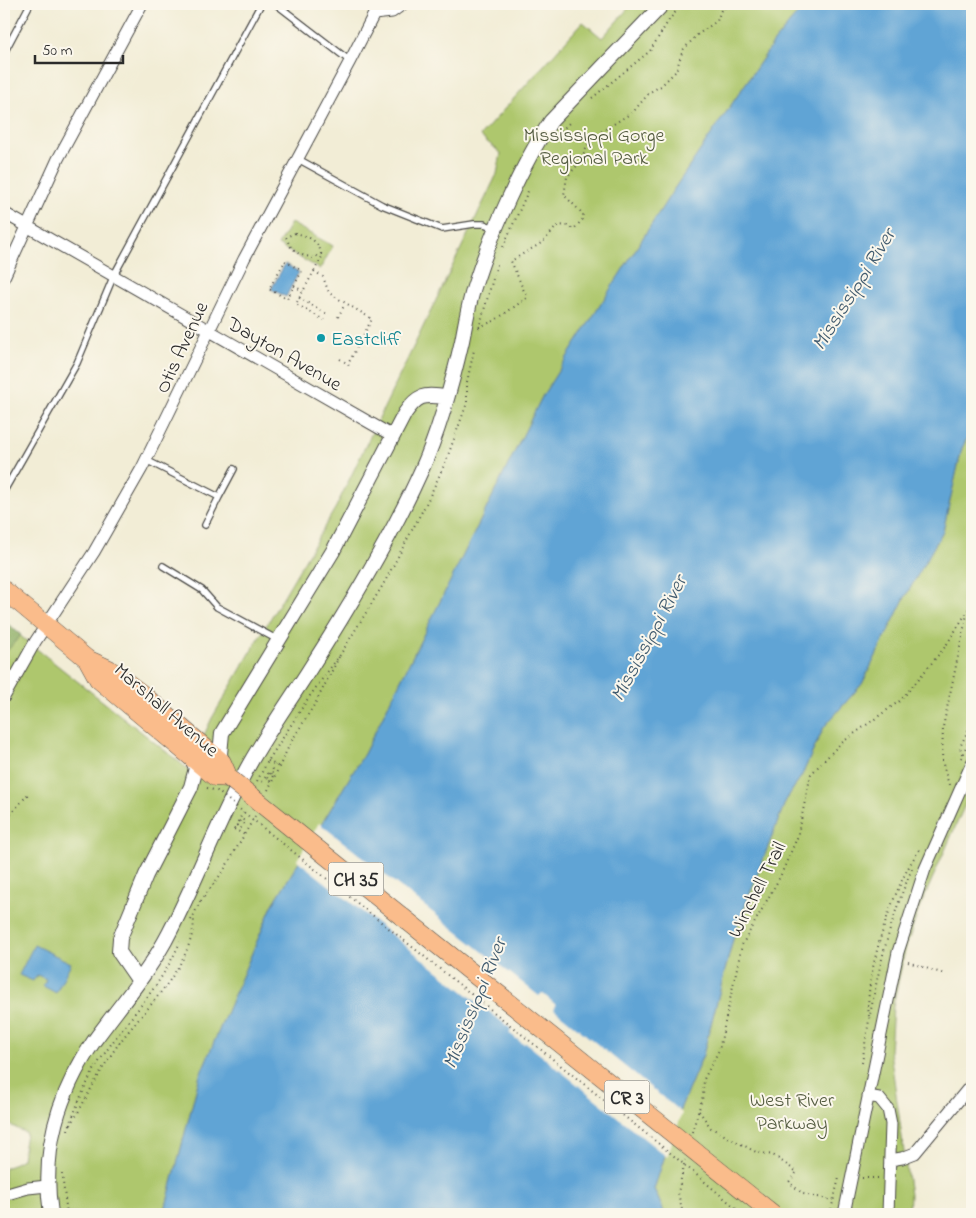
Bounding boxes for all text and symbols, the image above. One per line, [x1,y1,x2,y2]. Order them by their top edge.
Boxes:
scale bar [35,32,122,64]
text: 50 m [42,40,73,62]
park label: Mississippi Gorge Regional Park [523,122,665,175]
water label: Mississippi River [805,221,906,357]
street label: Otis Avenue [149,297,217,399]
street label: Dayton Avenue [220,310,347,400]
place label: Eastcliff [331,326,402,355]
marker: Eastcliff [315,332,327,344]
water label: Mississippi River [604,568,697,707]
street label: Marshall Avenue [106,657,224,765]
street label: Winchell Trail [722,837,795,943]
road number: CH 35 [328,862,384,896]
water label: Mississippi River [436,931,517,1074]
road number: CR 3 [604,1080,650,1114]
park label: West River Parkway [750,1087,835,1139]

